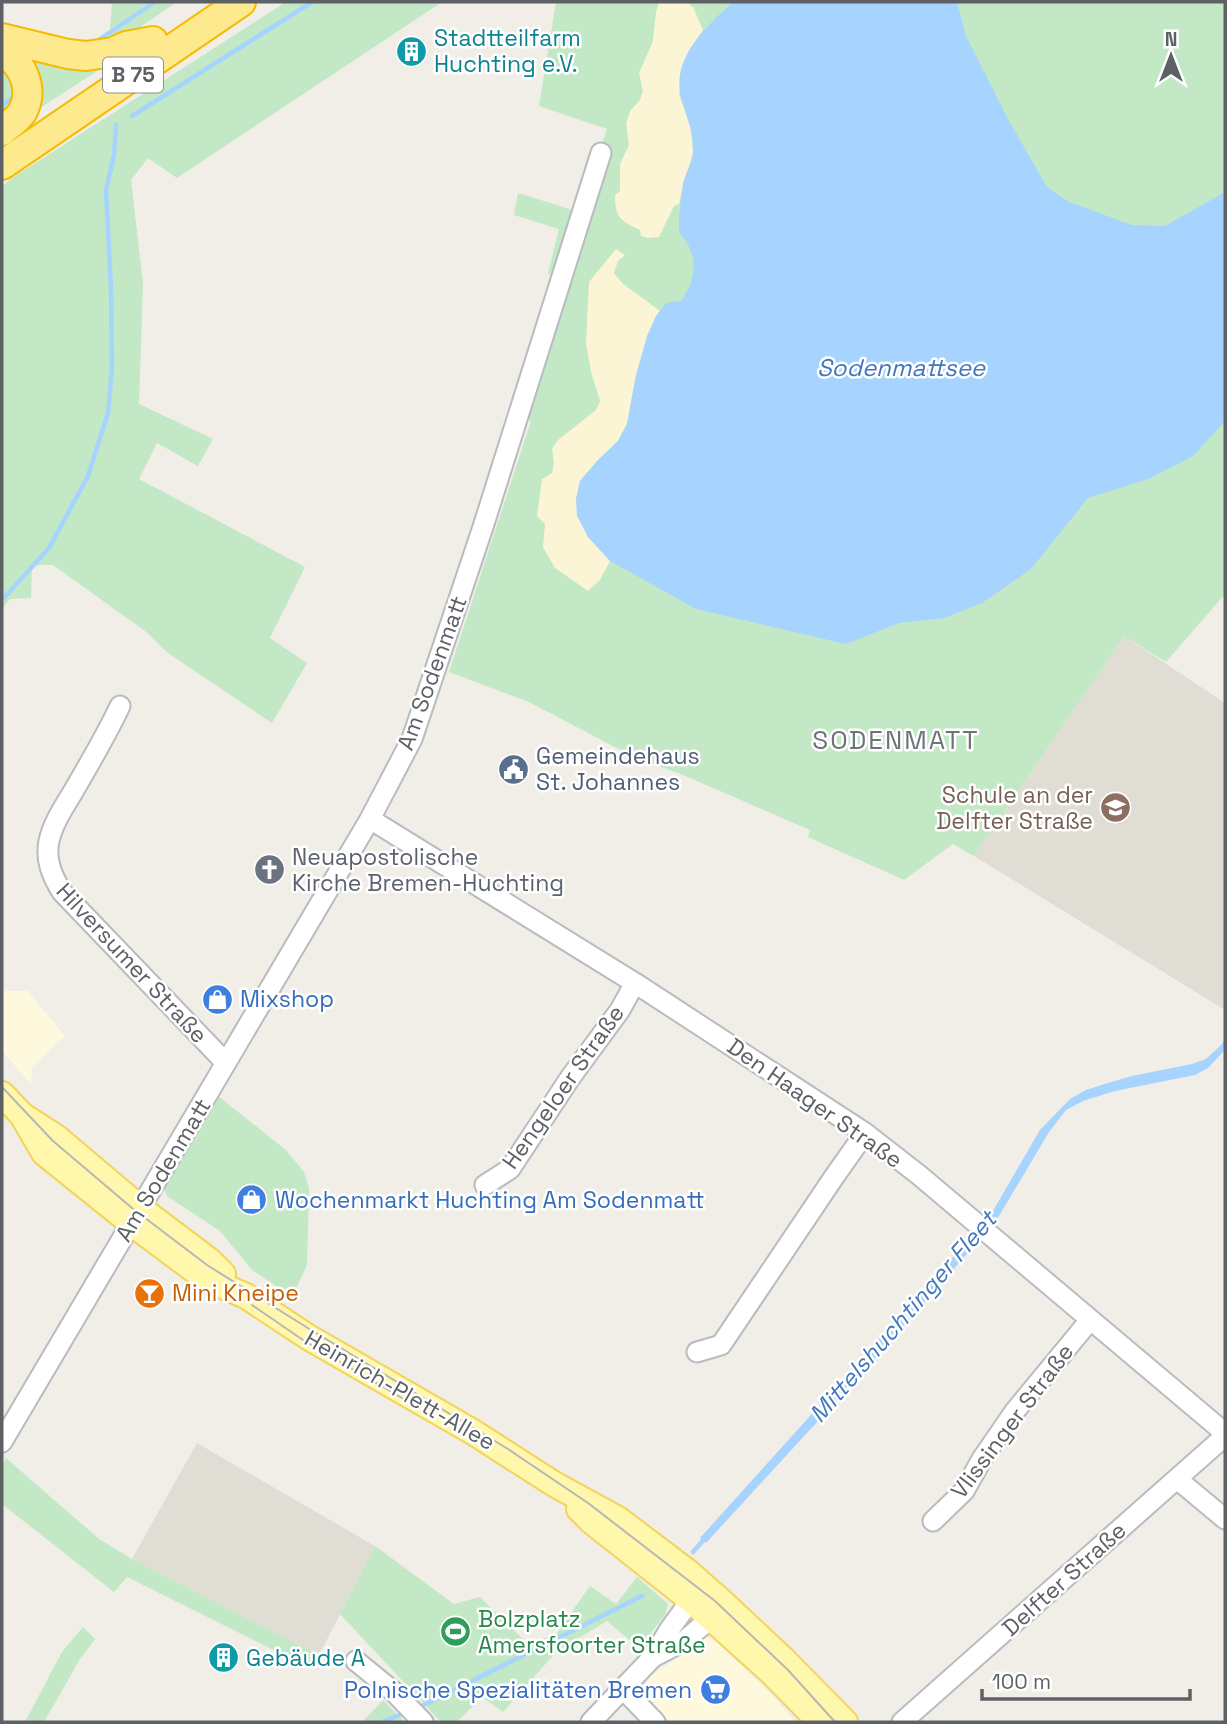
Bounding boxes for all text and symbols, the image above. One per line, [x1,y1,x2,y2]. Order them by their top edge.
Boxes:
north arrow [1136,21,1206,91]
place label: Stadtteilfarm Huchting e.V. [434,23,581,79]
text: N [1165,27,1177,52]
building icon: Stadtteilfarm Huchting e.V. [394,34,428,68]
road number: B 75 [103,57,163,92]
water label: Sodenmattsee [817,352,986,383]
street label: Am Sodenmatt [390,592,474,754]
district label: SODENMATT [812,723,980,757]
place label: Gemeindehaus St. Johannes [536,741,700,797]
public building icon: Gemeindehaus St. Johannes [496,752,530,786]
place label: Schule an der Delfter Straße [936,780,1093,836]
school or university icon: Schule an der Delfter Straße [1099,791,1133,825]
place label: Neuapostolische Kirche Bremen-Huchting [292,842,564,898]
church icon: Neuapostolische Kirche Bremen-Huchting [252,853,286,887]
street label: Hilversumer Straße [50,876,214,1050]
shop icon: Mixshop [200,982,234,1016]
place label: Mixshop [240,984,334,1014]
street label: Hengeloer Straße [495,999,631,1175]
street label: Den Haager Straße [721,1031,909,1175]
street label: Am Sodenmatt [108,1093,218,1247]
shop icon: Wochenmarkt Huchting Am Sodenmatt [235,1183,269,1217]
place label: Wochenmarkt Huchting Am Sodenmatt [275,1185,705,1215]
water label: Mittelshuchtinger Fleet [802,1203,1004,1429]
bar icon: Mini Kneipe [132,1276,166,1310]
place label: Mini Kneipe [172,1278,299,1308]
street label: Heinrich-Plett-Allee [299,1323,501,1457]
street label: Vlissinger Straße [944,1337,1080,1505]
street label: Delfter Straße [996,1515,1132,1643]
place label: Bolzplatz Amersfoorter Straße [478,1604,706,1660]
sports icon: Bolzplatz Amersfoorter Straße [438,1615,472,1649]
building icon: Gebäude A [206,1641,240,1675]
place label: Gebäude A [246,1643,365,1673]
scale bar [982,1658,1190,1702]
text: 100 m [992,1668,1051,1695]
supermarket icon: Polnische Spezialitäten Bremen [698,1673,732,1707]
place label: Polnische Spezialitäten Bremen [344,1675,692,1705]

